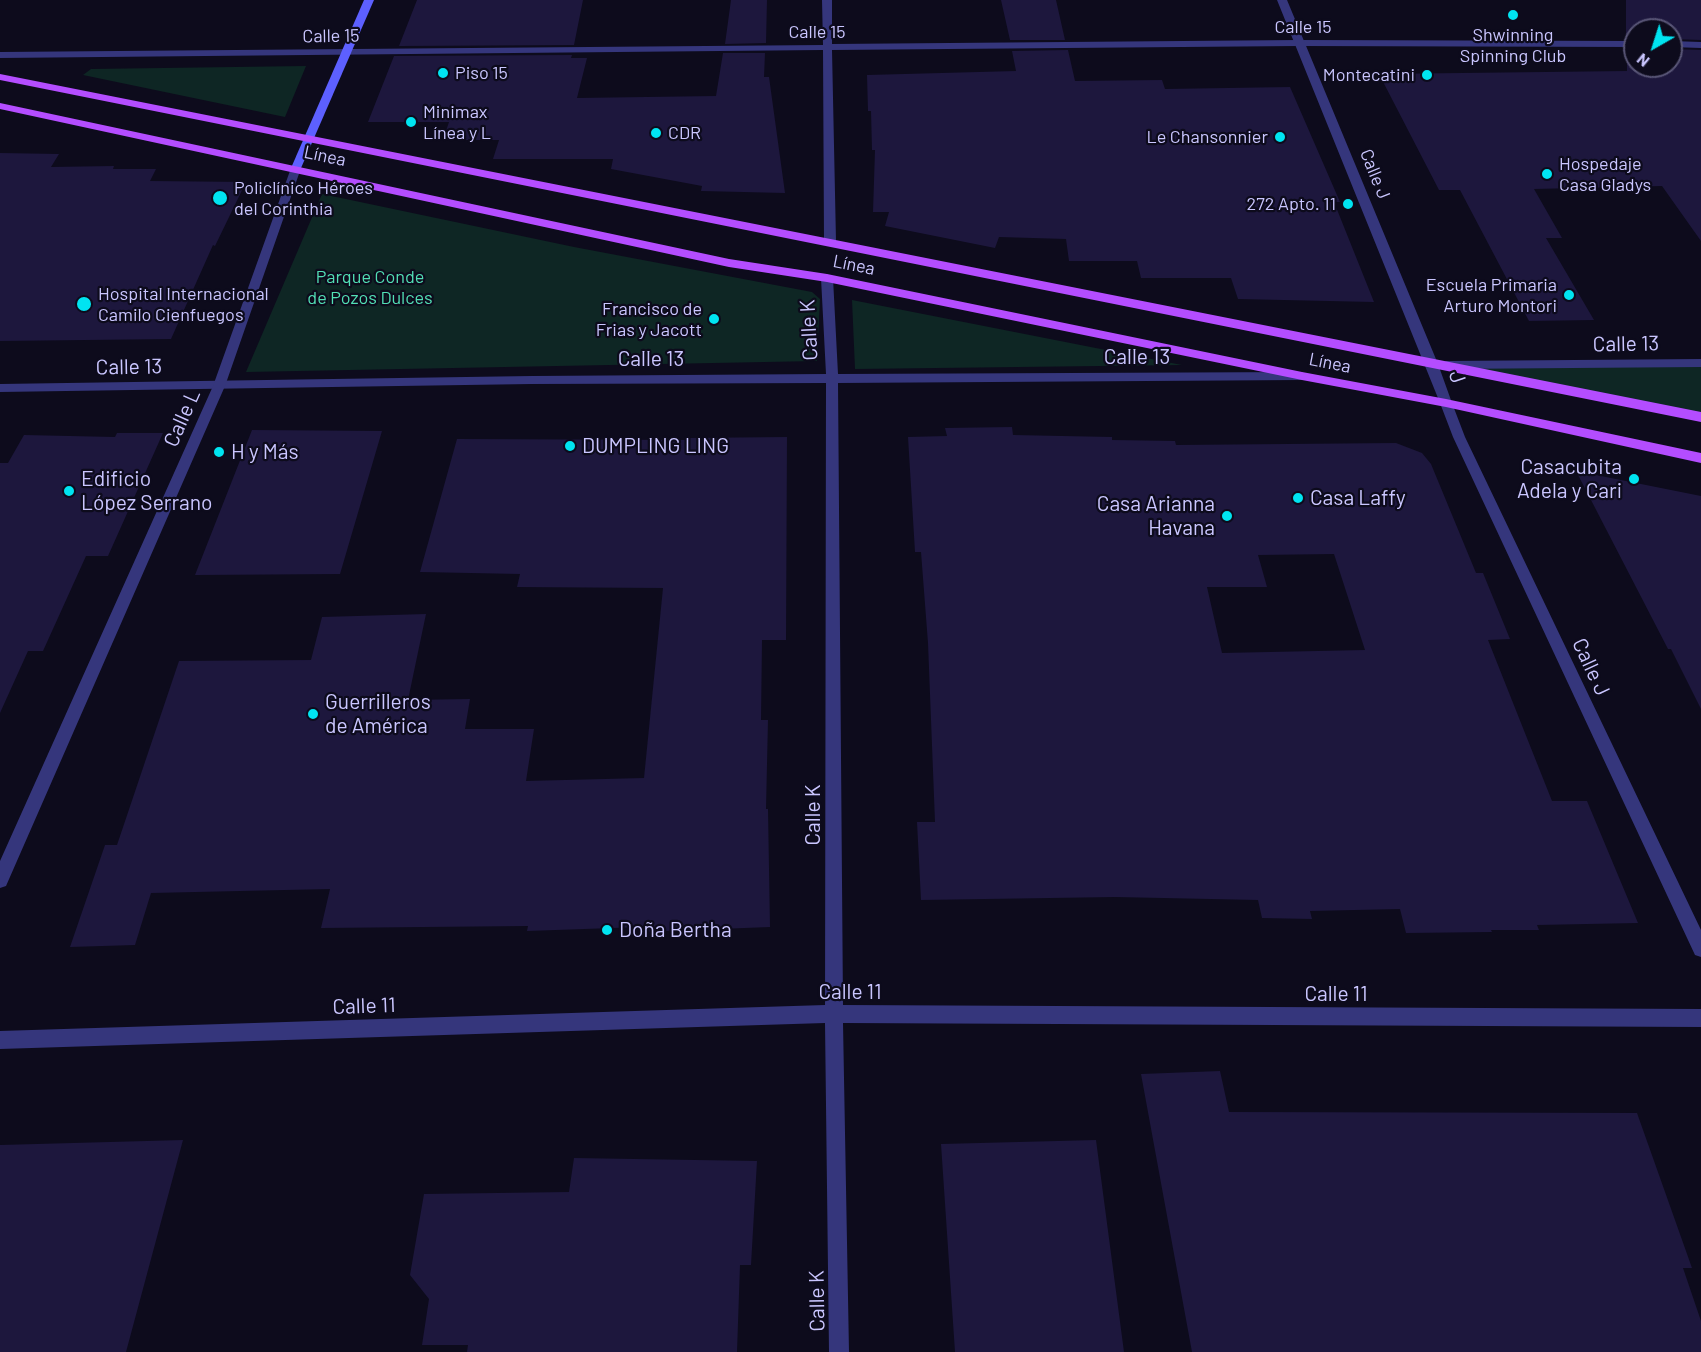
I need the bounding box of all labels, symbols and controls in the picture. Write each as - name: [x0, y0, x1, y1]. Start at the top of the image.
- marker: Shwinning Spinning Club: [1506, 8, 1520, 22]
- street label: Calle 15: [1274, 16, 1332, 38]
- north arrow: [1623, 18, 1683, 78]
- street label: Calle 15: [788, 21, 846, 43]
- place label: Shwinning Spinning Club: [1460, 24, 1566, 66]
- street label: Calle 15: [302, 25, 360, 47]
- text: N: [1633, 50, 1653, 72]
- place label: Piso 15: [455, 62, 508, 84]
- place label: Montecatini: [1323, 64, 1415, 86]
- marker: Piso 15: [436, 66, 450, 80]
- marker: Montecatini: [1420, 68, 1434, 82]
- place label: Minimax Línea y L: [423, 101, 491, 144]
- marker: Minimax Línea y L: [404, 115, 418, 129]
- place label: CDR: [668, 122, 701, 144]
- marker: CDR: [649, 126, 663, 140]
- place label: Le Chansonnier: [1146, 126, 1268, 148]
- marker: Le Chansonnier: [1273, 130, 1287, 144]
- street label: Línea: [302, 141, 348, 171]
- street label: Calle J: [1355, 146, 1395, 202]
- place label: Hospedaje Casa Gladys: [1559, 153, 1651, 195]
- marker: Hospedaje Casa Gladys: [1540, 167, 1554, 181]
- place label: Policlínico Héroes del Corinthia: [234, 177, 373, 219]
- marker: Policlínico Héroes del Corinthia: [211, 189, 229, 207]
- place label: 272 Apto. 11: [1247, 193, 1336, 215]
- marker: 272 Apto. 11: [1341, 197, 1355, 211]
- street label: Línea: [831, 250, 877, 280]
- park label: Parque Conde de Pozos Dulces: [307, 266, 433, 308]
- place label: Escuela Primaria Arturo Montori: [1426, 274, 1557, 316]
- place label: Hospital Internacional Camilo Cienfuegos: [98, 283, 269, 326]
- marker: Escuela Primaria Arturo Montori: [1562, 288, 1576, 302]
- marker: Hospital Internacional Camilo Cienfuegos: [75, 295, 93, 313]
- place label: Francisco de Frias y Jacott: [596, 298, 702, 340]
- street label: Calle K: [795, 299, 823, 361]
- marker: Francisco de Frias y Jacott: [707, 312, 721, 326]
- street label: Calle 13: [1593, 331, 1659, 357]
- street label: Calle 13: [1104, 344, 1170, 370]
- street label: Calle 13: [618, 346, 684, 372]
- street label: Línea: [1307, 348, 1353, 378]
- street label: Calle 13: [96, 354, 162, 380]
- street label: J: [1443, 367, 1471, 387]
- street label: Calle L: [158, 385, 206, 451]
- place label: DUMPLING LING: [582, 433, 729, 459]
- place label: H y Más: [231, 439, 299, 465]
- marker: DUMPLING LING: [563, 439, 577, 453]
- marker: H y Más: [212, 445, 226, 459]
- place label: Casacubita Adela y Cari: [1517, 454, 1622, 504]
- place label: Edificio López Serrano: [81, 466, 212, 516]
- marker: Casacubita Adela y Cari: [1627, 472, 1641, 486]
- marker: Edificio López Serrano: [62, 484, 76, 498]
- place label: Casa Laffy: [1310, 485, 1406, 511]
- place label: Casa Arianna Havana: [1097, 491, 1215, 541]
- marker: Casa Laffy: [1291, 491, 1305, 505]
- marker: Casa Arianna Havana: [1220, 509, 1234, 523]
- street label: Calle J: [1567, 634, 1615, 700]
- place label: Guerrilleros de América: [325, 689, 431, 739]
- marker: Guerrilleros de América: [306, 707, 320, 721]
- street label: Calle K: [800, 784, 826, 846]
- place label: Doña Bertha: [619, 917, 732, 943]
- marker: Doña Bertha: [600, 923, 614, 937]
- street label: Calle 11: [818, 979, 882, 1005]
- street label: Calle 11: [1304, 981, 1368, 1007]
- street label: Calle 11: [332, 992, 396, 1020]
- street label: Calle K: [804, 1270, 830, 1332]

